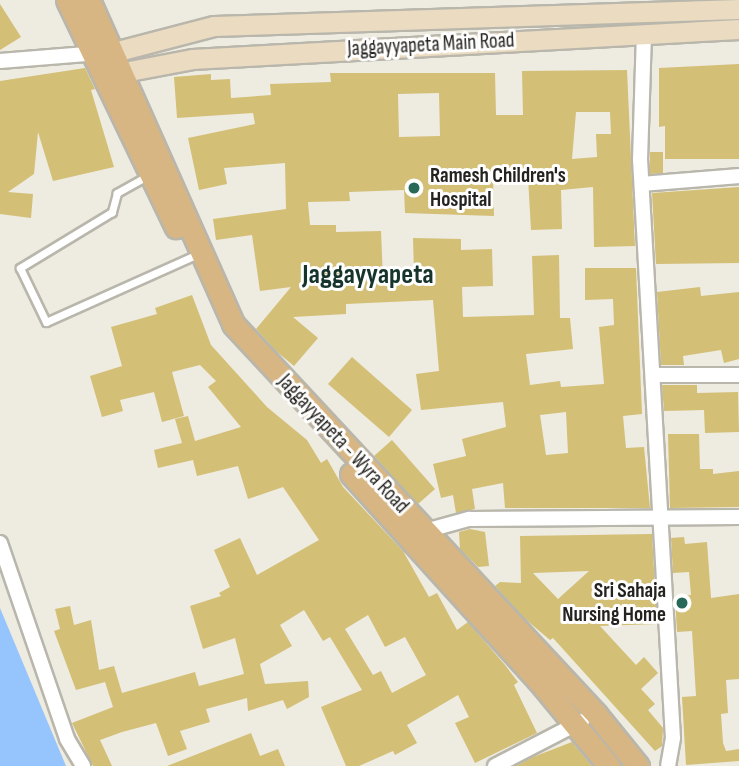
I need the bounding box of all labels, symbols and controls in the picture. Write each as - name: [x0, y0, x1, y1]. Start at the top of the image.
- street label: Jaggayyapeta Main Road: [347, 28, 515, 62]
- place label: Ramesh Children's Hospital: [430, 163, 566, 213]
- marker: Ramesh Children's Hospital: [404, 178, 424, 198]
- district label: Jaggayyapeta: [302, 258, 434, 292]
- street label: Jaggayyapeta - Wyra Road: [272, 369, 414, 519]
- place label: Sri Sahaja Nursing Home: [562, 578, 666, 628]
- marker: Sri Sahaja Nursing Home: [672, 593, 692, 613]

